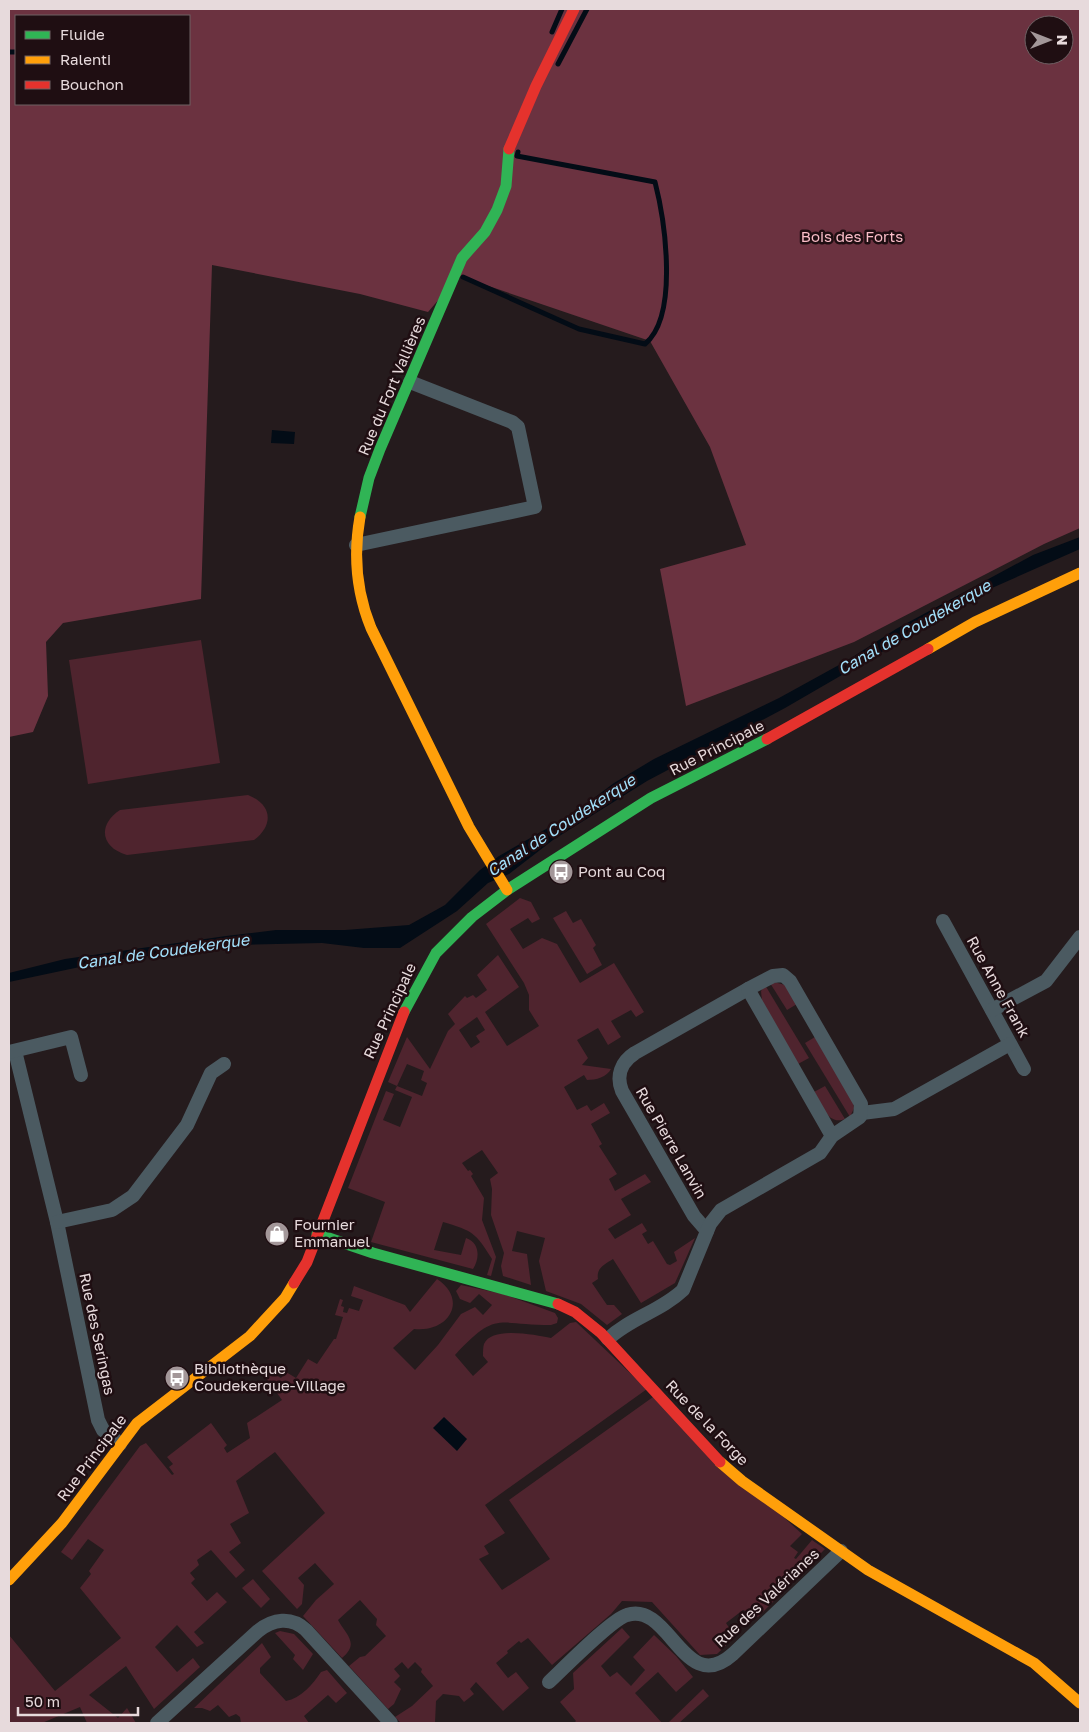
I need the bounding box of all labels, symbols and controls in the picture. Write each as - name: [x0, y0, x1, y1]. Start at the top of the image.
- legend: [15, 15, 190, 105]
- north arrow: [1024, 15, 1074, 65]
- text: Fluide: [60, 25, 105, 43]
- text: N: [1054, 35, 1071, 45]
- text: Ralenti: [60, 50, 111, 68]
- text: Bouchon: [60, 75, 124, 93]
- park label: Bois des Forts: [801, 227, 903, 245]
- street label: Rue du Fort Vallières: [354, 313, 429, 458]
- water label: Canal de Coudekerque: [834, 574, 995, 679]
- street label: Rue Principale: [666, 715, 767, 779]
- water label: Canal de Coudekerque: [483, 769, 641, 881]
- bus stop icon: Pont au Coq: [548, 859, 574, 885]
- place label: Pont au Coq: [578, 862, 665, 880]
- water label: Canal de Coudekerque: [76, 929, 252, 973]
- street label: Rue Anne Frank: [964, 933, 1034, 1041]
- street label: Rue Principale: [359, 960, 419, 1061]
- street label: Rue Pierre Lanvin: [633, 1084, 711, 1201]
- place label: Fournier Emmanuel: [294, 1215, 370, 1250]
- shop icon: Fournier Emmanuel: [264, 1221, 290, 1247]
- street label: Rue des Seringas: [76, 1271, 120, 1396]
- place label: Bibliothèque Coudekerque-Village: [194, 1359, 346, 1394]
- bus stop icon: Bibliothèque Coudekerque-Village: [164, 1365, 190, 1391]
- street label: Rue de la Forge: [663, 1376, 753, 1469]
- street label: Rue Principale: [53, 1410, 130, 1504]
- street label: Rue des Valérianes: [710, 1544, 822, 1650]
- scale bar: [18, 1684, 138, 1716]
- text: 50 m: [25, 1692, 60, 1710]

